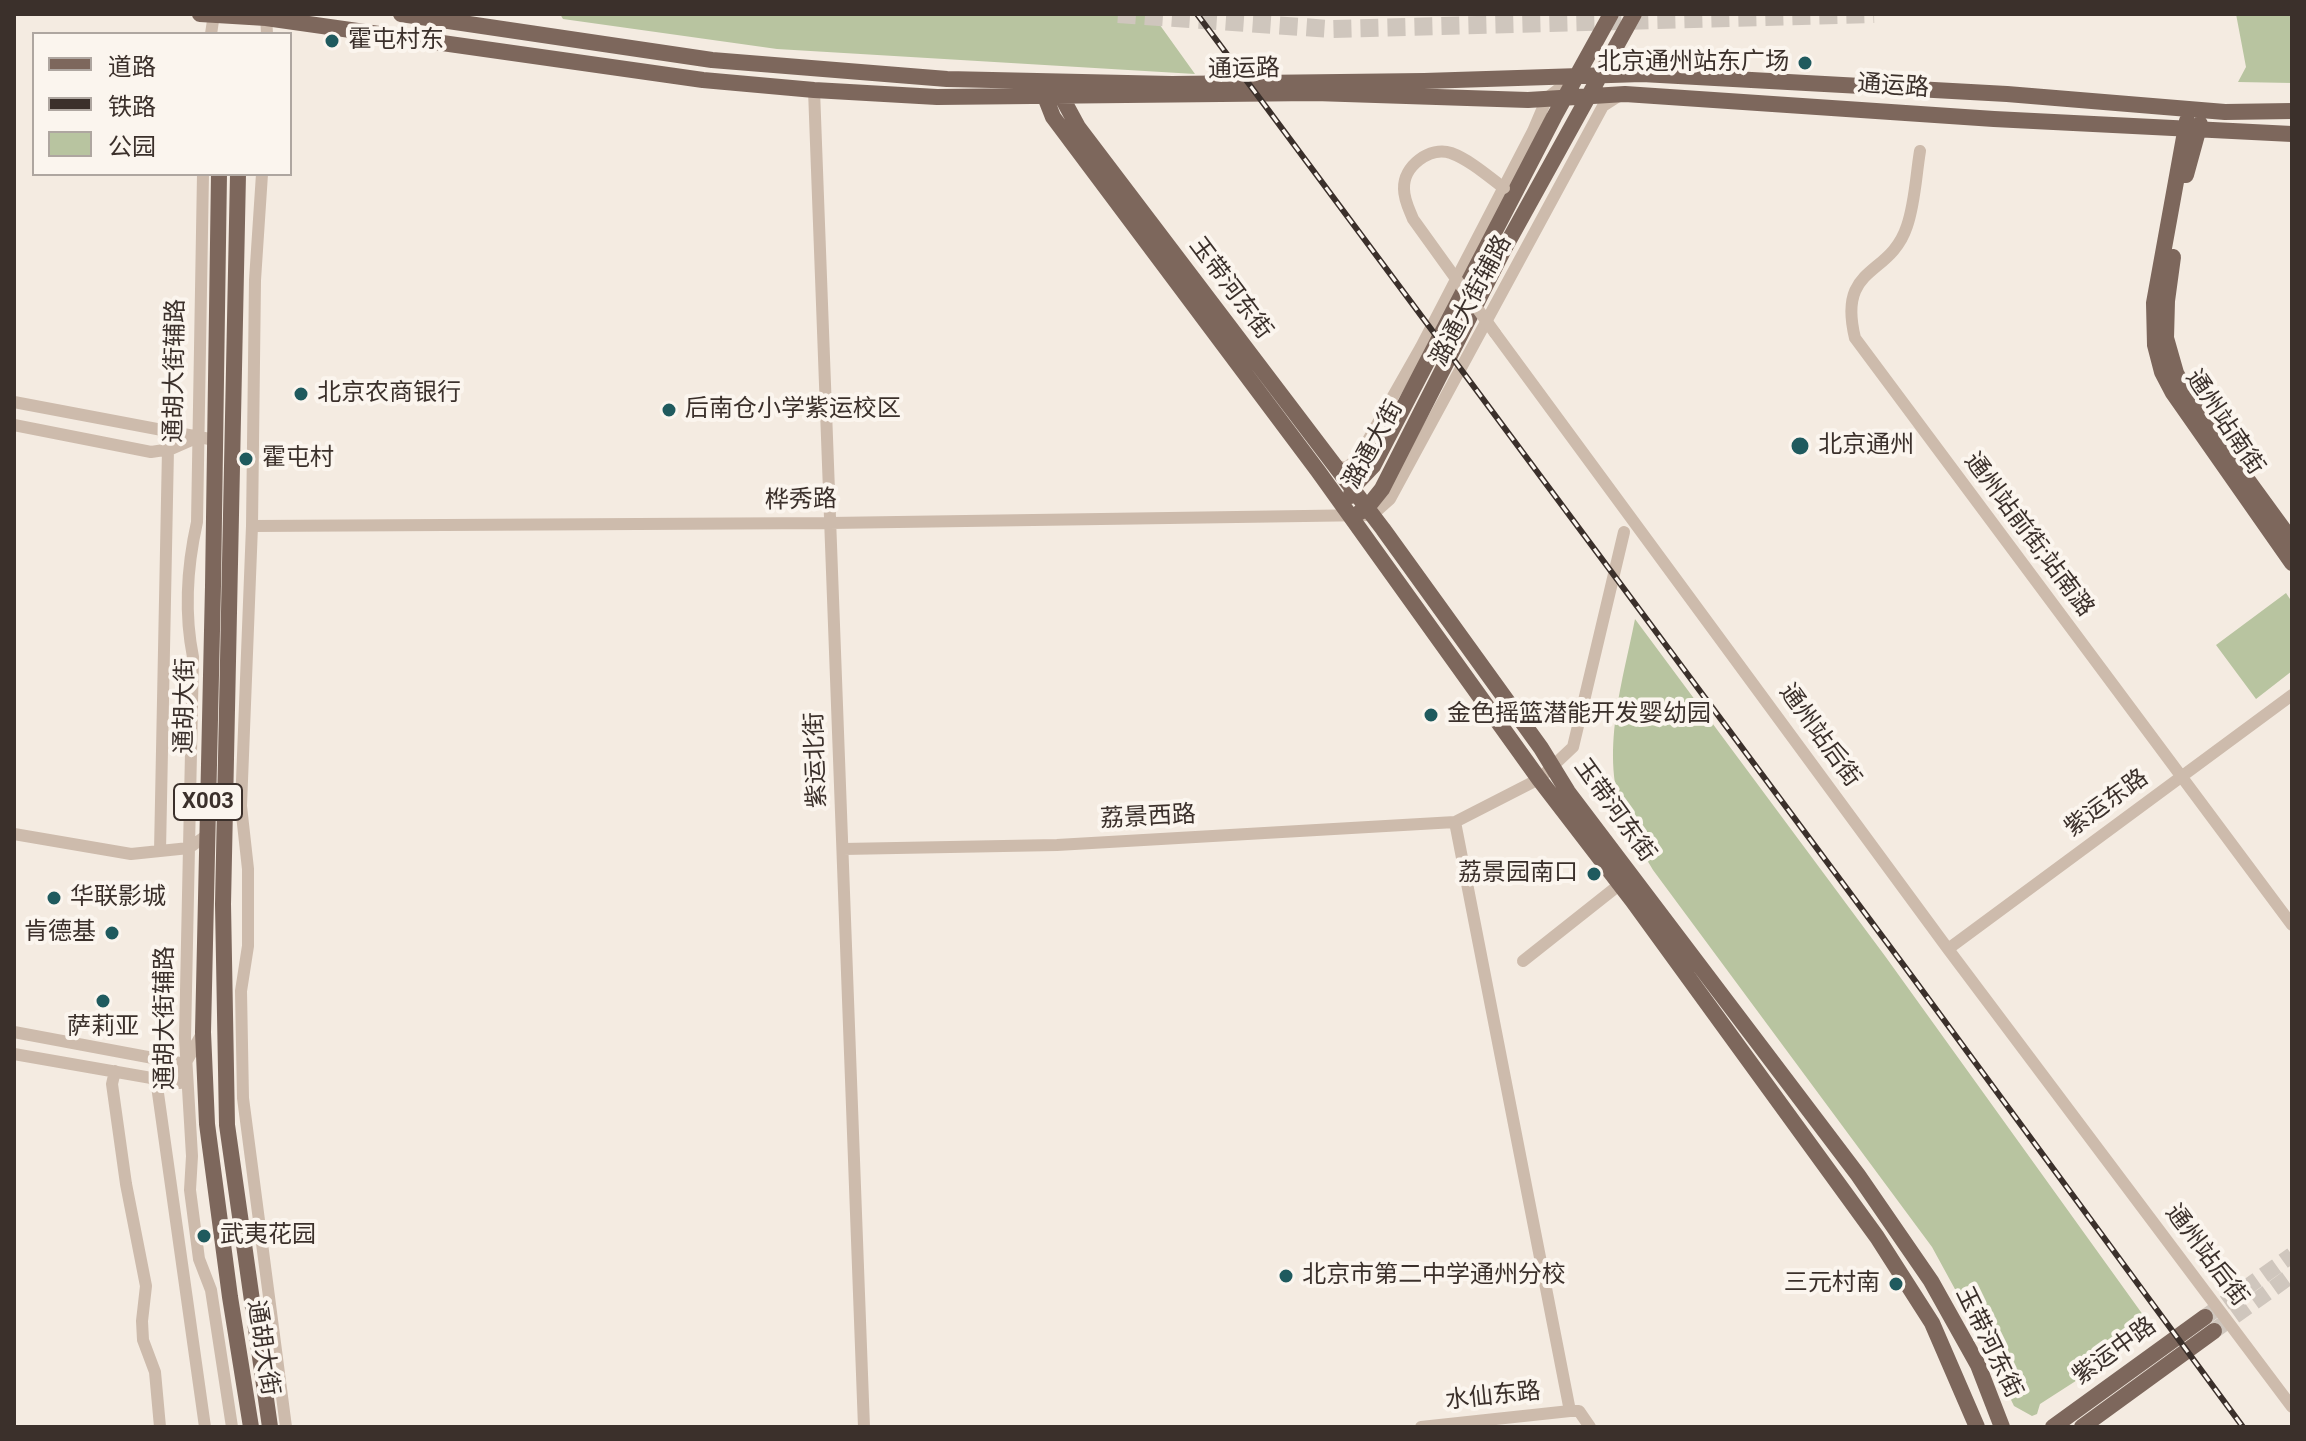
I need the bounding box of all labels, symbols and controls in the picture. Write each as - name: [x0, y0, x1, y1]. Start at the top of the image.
- place label: 霍屯村东: [348, 27, 444, 55]
- legend: [32, 32, 292, 176]
- marker: 霍屯村东: [323, 32, 341, 50]
- place label: 北京通州站东广场: [1597, 49, 1789, 77]
- text: 道路: [108, 53, 156, 81]
- marker: 北京通州站东广场: [1796, 54, 1814, 72]
- street label: 通运路: [1208, 55, 1280, 85]
- street label: 通运路: [1856, 70, 1930, 104]
- text: 铁路: [108, 93, 156, 121]
- text: 公园: [108, 133, 156, 161]
- street label: 潞通大街辅路: [1425, 231, 1519, 371]
- street label: 玉带河东街: [1182, 232, 1278, 346]
- street label: 通胡大街辅路: [160, 299, 192, 443]
- street label: 通州站南街: [2179, 365, 2269, 481]
- place label: 北京农商银行: [317, 380, 461, 408]
- marker: 北京农商银行: [292, 385, 310, 403]
- place label: 后南仓小学紫运校区: [685, 396, 901, 424]
- street label: 潞通大街: [1338, 396, 1410, 494]
- marker: 后南仓小学紫运校区: [660, 401, 678, 419]
- place label: 北京通州: [1818, 432, 1914, 460]
- marker: 北京通州: [1789, 435, 1811, 457]
- place label: 霍屯村: [262, 445, 334, 473]
- street label: 通州站前街;站南潞: [1957, 448, 2099, 622]
- marker: 霍屯村: [237, 450, 255, 468]
- street label: 桦秀路: [765, 486, 837, 516]
- street label: 通胡大街: [171, 658, 201, 754]
- street label: 通州站后街: [1772, 679, 1866, 793]
- place label: 金色摇篮潜能开发婴幼园: [1447, 701, 1711, 729]
- marker: 金色摇篮潜能开发婴幼园: [1422, 706, 1440, 724]
- street label: 紫运北街: [801, 712, 833, 808]
- street label: 玉带河东街: [1567, 754, 1661, 868]
- street label: 紫运东路: [2060, 764, 2154, 844]
- road number: X003: [174, 784, 242, 820]
- street label: 荔景西路: [1099, 801, 1197, 835]
- place label: 荔景园南口: [1458, 860, 1578, 888]
- marker: 荔景园南口: [1585, 865, 1603, 883]
- place label: 华联影城: [70, 884, 166, 912]
- marker: 华联影城: [45, 889, 63, 907]
- place label: 肯德基: [24, 919, 96, 947]
- marker: 肯德基: [103, 924, 121, 942]
- street label: 通胡大街辅路: [152, 946, 180, 1090]
- marker: 萨莉亚: [94, 992, 112, 1010]
- place label: 萨莉亚: [67, 1014, 139, 1042]
- street label: 通州站后街: [2158, 1199, 2254, 1313]
- place label: 武夷花园: [220, 1222, 316, 1250]
- marker: 武夷花园: [195, 1227, 213, 1245]
- place label: 北京市第二中学通州分校: [1302, 1262, 1566, 1290]
- marker: 北京市第二中学通州分校: [1277, 1267, 1295, 1285]
- place label: 三元村南: [1784, 1270, 1880, 1298]
- marker: 三元村南: [1887, 1275, 1905, 1293]
- street label: 玉带河东街: [1949, 1283, 2027, 1403]
- street label: 通胡大街: [240, 1298, 284, 1398]
- street label: 紫运中路: [2068, 1312, 2162, 1392]
- street label: 水仙东路: [1444, 1378, 1542, 1416]

